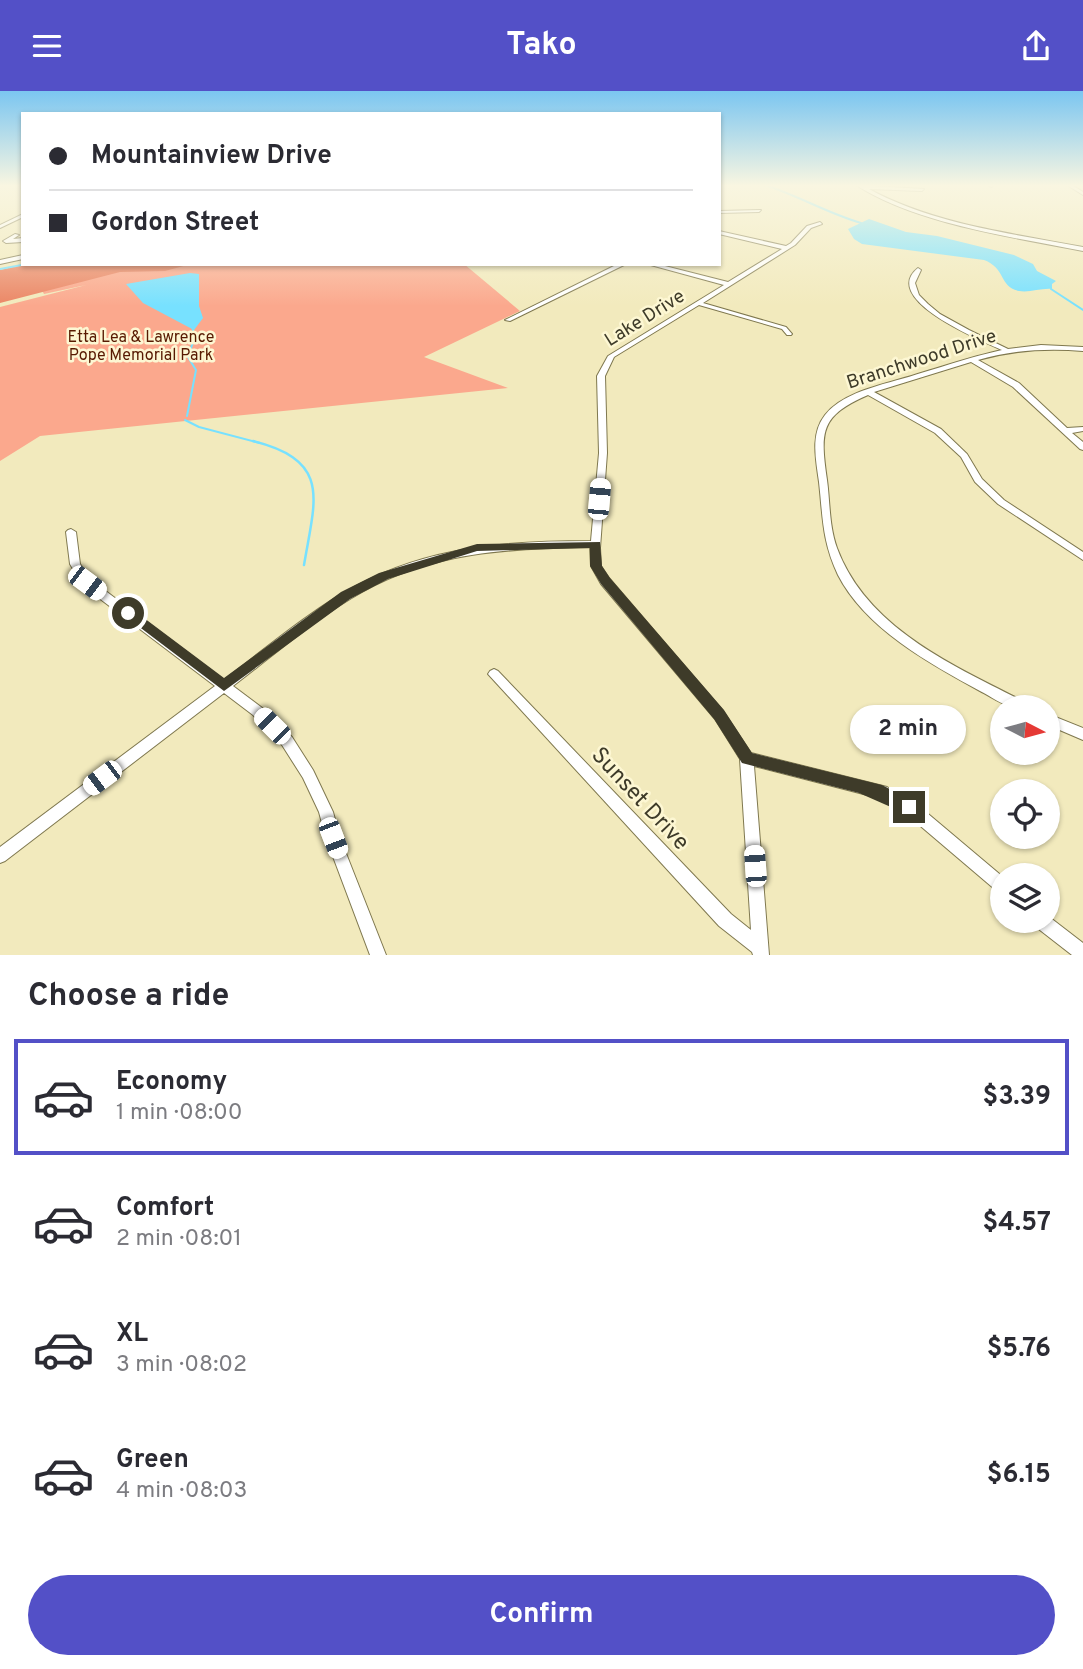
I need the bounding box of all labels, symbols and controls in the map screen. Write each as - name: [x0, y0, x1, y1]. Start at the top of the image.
- text: Tako: [506, 26, 577, 66]
- icon: menu: [28, 27, 66, 65]
- icon: share: [1017, 27, 1055, 65]
- text: Mountainview Drive: [91, 140, 332, 173]
- text: Gordon Street: [91, 207, 259, 240]
- street label: Lake Drive: [601, 285, 690, 353]
- street label: Branchwood Drive: [844, 324, 1000, 395]
- park label: Etta Lea & Lawrence Pope Memorial Park: [68, 328, 214, 366]
- car: [587, 477, 612, 521]
- car: [64, 562, 111, 604]
- route start: [112, 597, 144, 629]
- north arrow: [990, 695, 1060, 765]
- map controls: [990, 695, 1060, 933]
- car: [250, 704, 295, 748]
- callout: 2 min: [851, 705, 967, 755]
- text: 2 min: [878, 715, 938, 744]
- street label: Sunset Drive: [584, 742, 694, 858]
- car: [79, 757, 126, 799]
- button: locate: [990, 779, 1060, 849]
- route end: [893, 791, 925, 823]
- car: [316, 815, 351, 861]
- car: [744, 844, 767, 888]
- button: layers: [990, 863, 1060, 933]
- text: Choose a ride: [28, 977, 229, 1017]
- icon: car: [32, 1066, 95, 1129]
- text: Economy: [116, 1066, 227, 1099]
- text: $3.39: [982, 1081, 1051, 1114]
- text: 1 min · 08:00: [116, 1099, 242, 1128]
- icon: car: [32, 1192, 95, 1255]
- text: Comfort: [116, 1192, 214, 1225]
- text: $4.57: [982, 1207, 1051, 1240]
- text: 2 min · 08:01: [116, 1225, 242, 1254]
- icon: car: [32, 1318, 95, 1381]
- text: XL: [116, 1318, 148, 1351]
- text: $5.76: [987, 1333, 1051, 1366]
- text: 3 min · 08:02: [116, 1351, 247, 1380]
- icon: car: [32, 1444, 95, 1507]
- text: Green: [116, 1444, 189, 1477]
- text: $6.15: [987, 1459, 1051, 1492]
- text: 4 min · 08:03: [116, 1477, 247, 1506]
- button: Confirm: [28, 1575, 1055, 1655]

